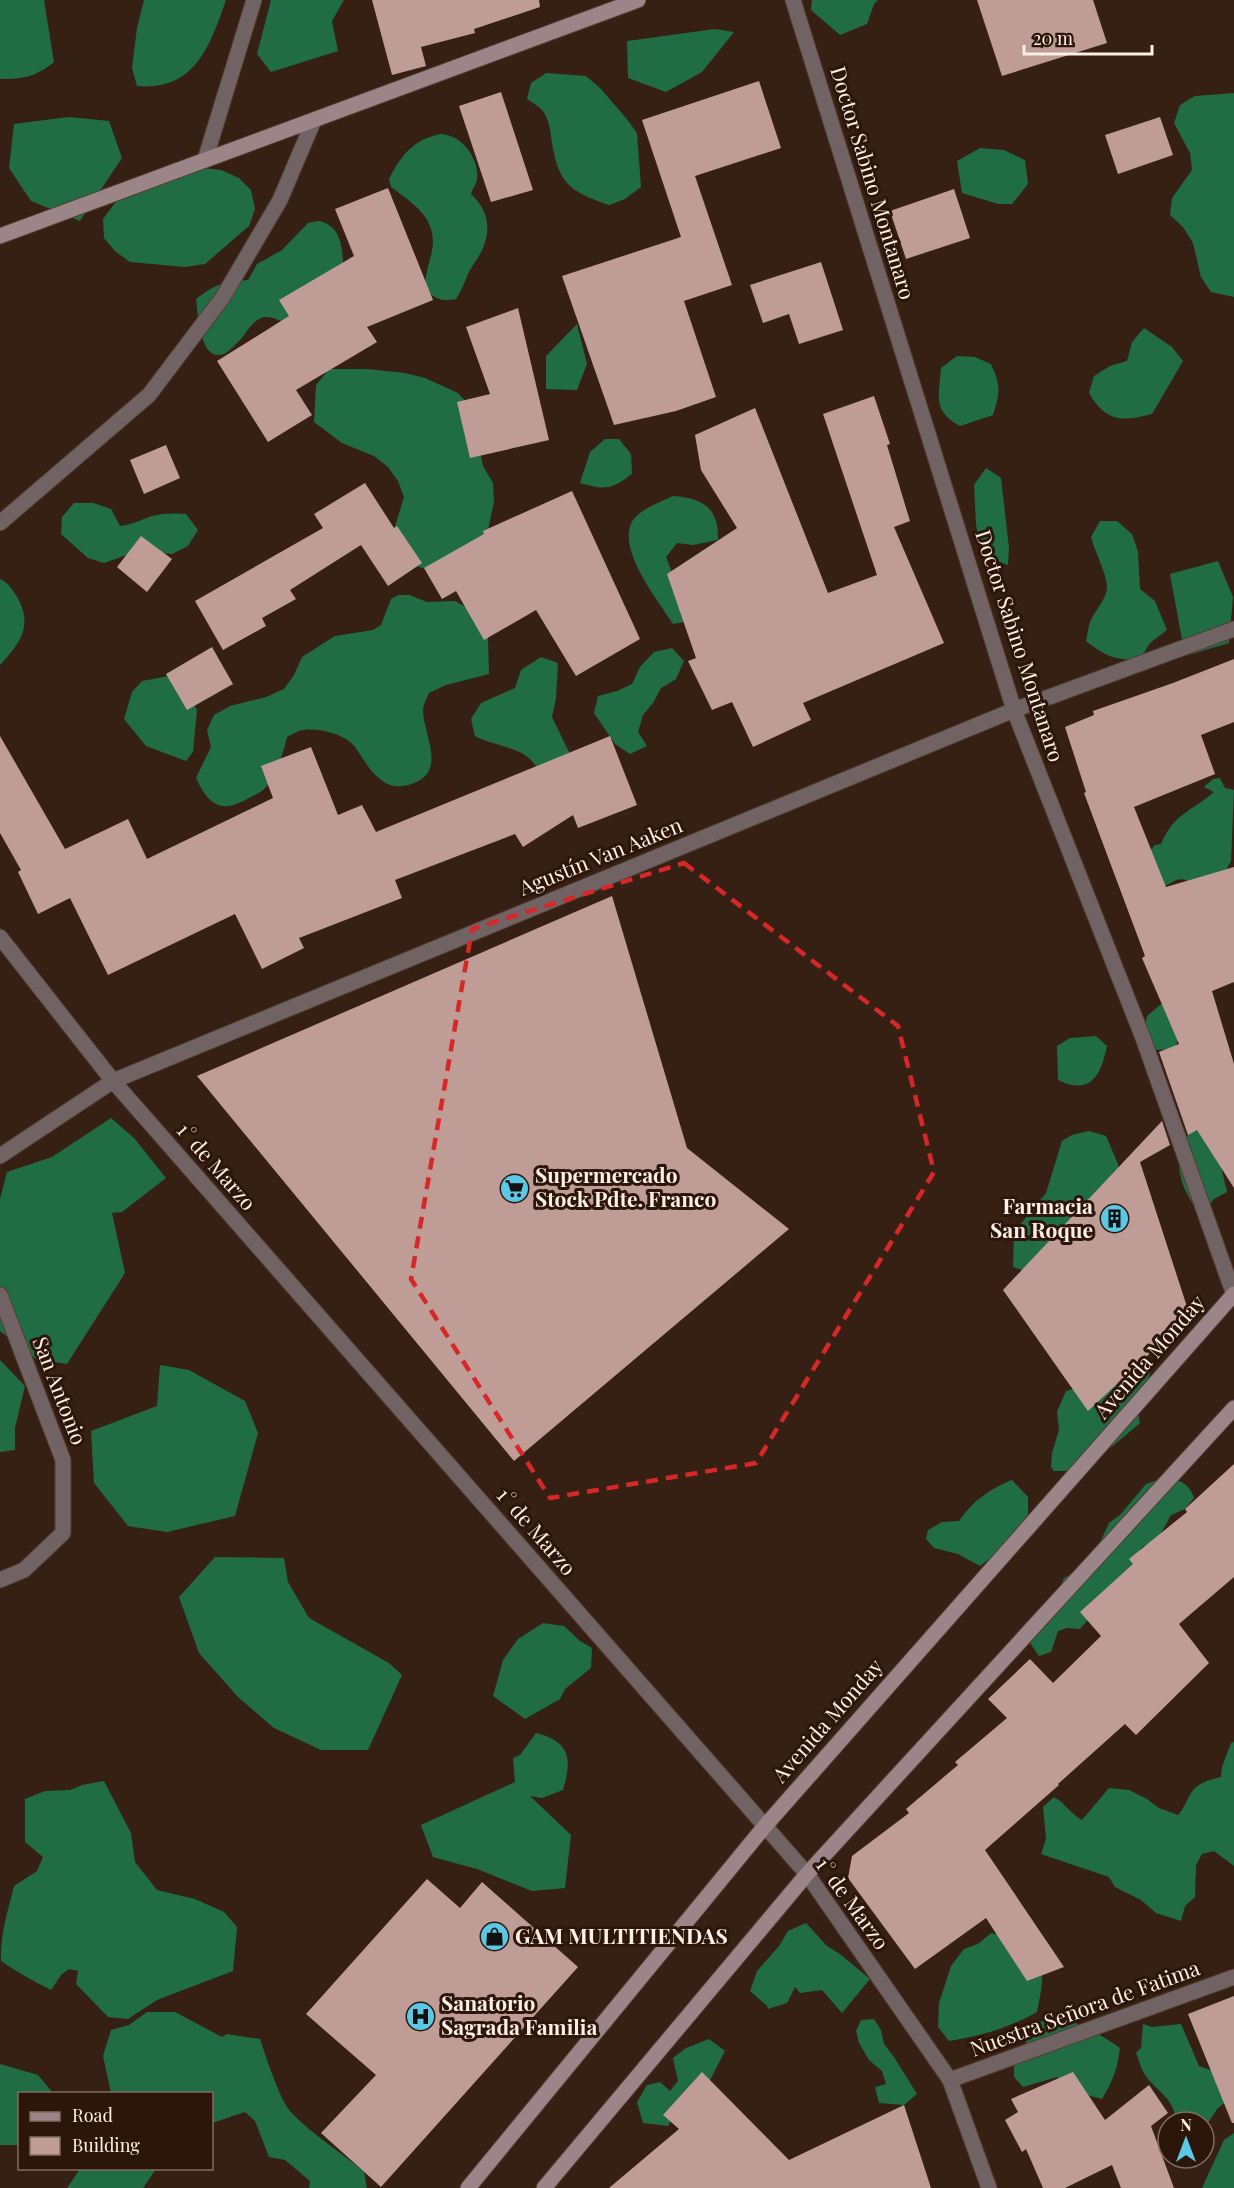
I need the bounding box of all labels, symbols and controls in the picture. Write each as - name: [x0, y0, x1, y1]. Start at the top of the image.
- scale bar: [1024, 18, 1152, 56]
- text: 20 m: [1033, 26, 1073, 50]
- street label: Doctor Sabino Montanaro: [825, 62, 923, 302]
- street label: Doctor Sabino Montanaro: [970, 526, 1072, 765]
- street label: Agustín Van Aaken: [513, 809, 686, 901]
- street label: 1° de Marzo: [172, 1116, 263, 1215]
- place label: Supermercado Stock Pdte. Franco: [535, 1160, 717, 1212]
- supermarket icon: Supermercado Stock Pdte. Franco: [498, 1172, 530, 1204]
- place label: Farmacia San Roque: [990, 1191, 1093, 1243]
- building icon: Farmacia San Roque: [1098, 1203, 1130, 1235]
- street label: Avenida Monday: [1086, 1288, 1210, 1424]
- street label: San Antonio: [27, 1332, 94, 1448]
- street label: 1° de Marzo: [492, 1481, 583, 1580]
- street label: Avenida Monday: [764, 1652, 888, 1788]
- street label: 1° de Marzo: [811, 1851, 896, 1954]
- shop icon: GAM MULTITIENDAS: [478, 1921, 510, 1953]
- place label: GAM MULTITIENDAS: [515, 1921, 728, 1949]
- street label: Nuestra Señora de Fatima: [966, 1952, 1204, 2062]
- place label: Sanatorio Sagrada Familia: [441, 1988, 597, 2040]
- hospital icon: Sanatorio Sagrada Familia: [404, 2000, 436, 2032]
- legend: [18, 2092, 213, 2170]
- text: Road: [72, 2103, 113, 2127]
- north arrow: [1156, 2110, 1216, 2170]
- text: N: [1180, 2114, 1192, 2135]
- text: Building: [72, 2133, 140, 2157]

